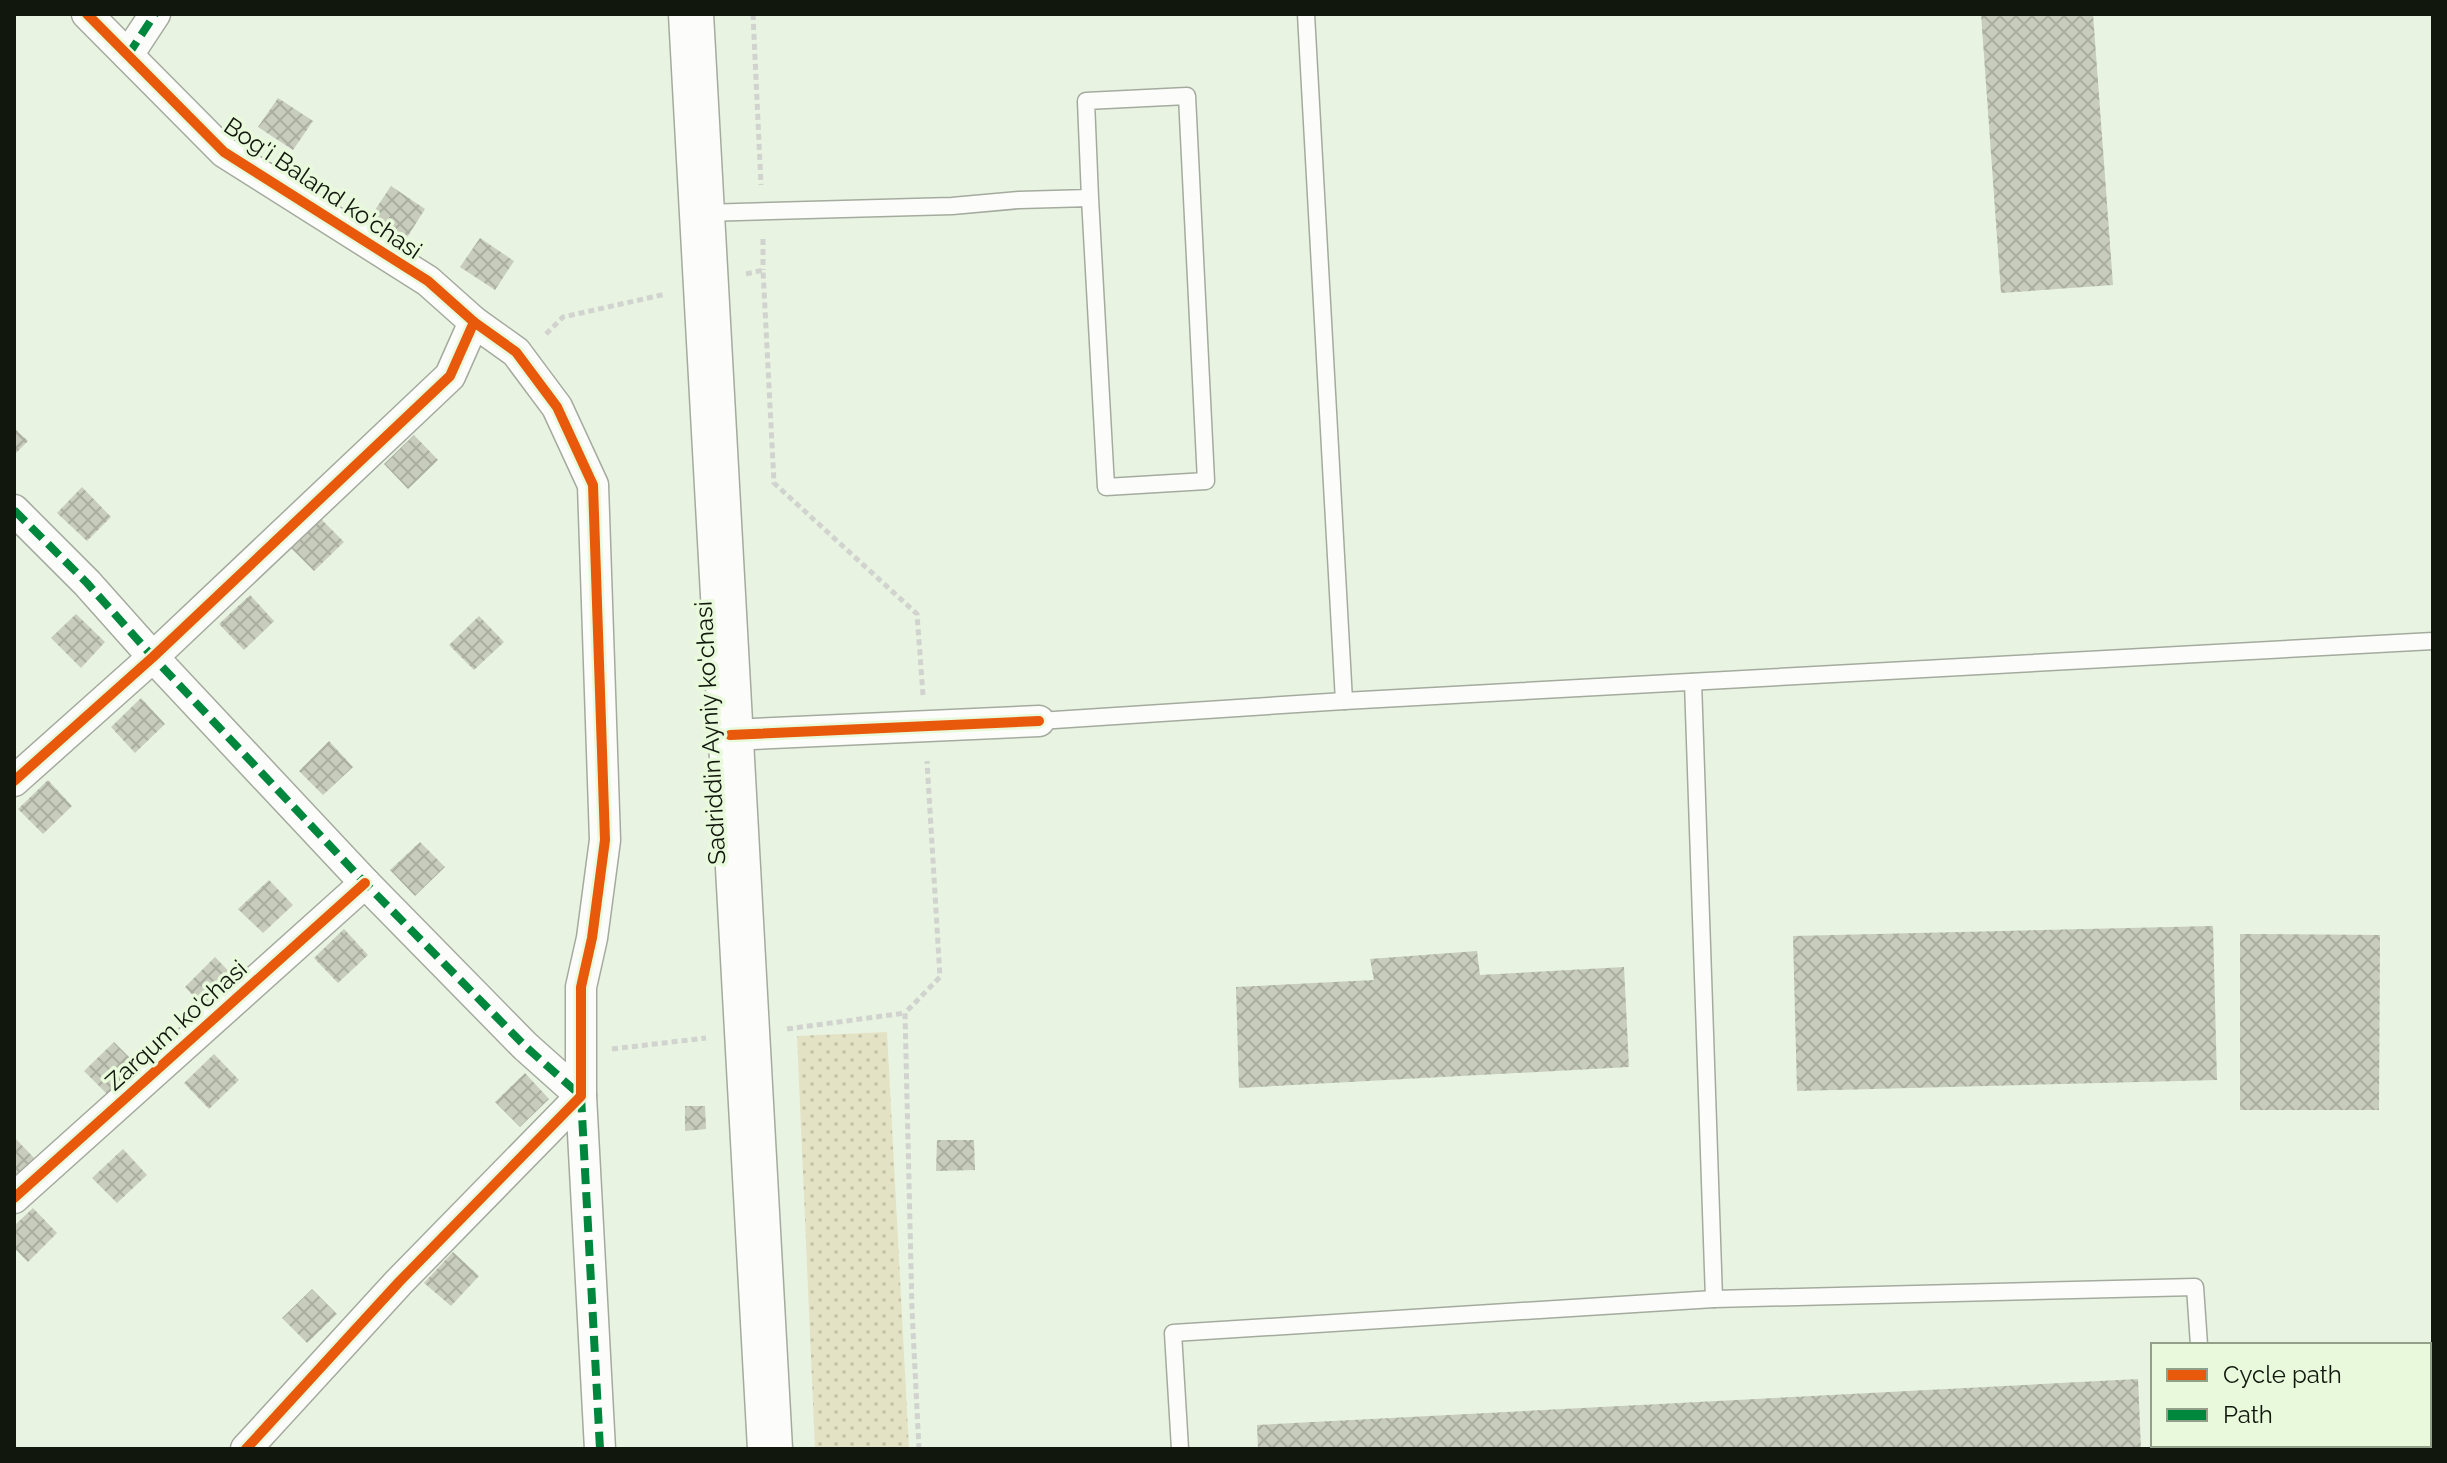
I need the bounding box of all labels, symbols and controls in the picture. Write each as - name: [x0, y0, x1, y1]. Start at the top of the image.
- street label: Bog'i Baland ko'chasi: [219, 111, 427, 265]
- street label: Sadriddin Ayniy ko'chasi: [689, 601, 731, 865]
- street label: Zarqum ko'chasi: [99, 954, 253, 1096]
- legend: [2151, 1343, 2431, 1447]
- text: Cycle path: [2223, 1360, 2342, 1389]
- text: Path: [2223, 1400, 2273, 1429]

